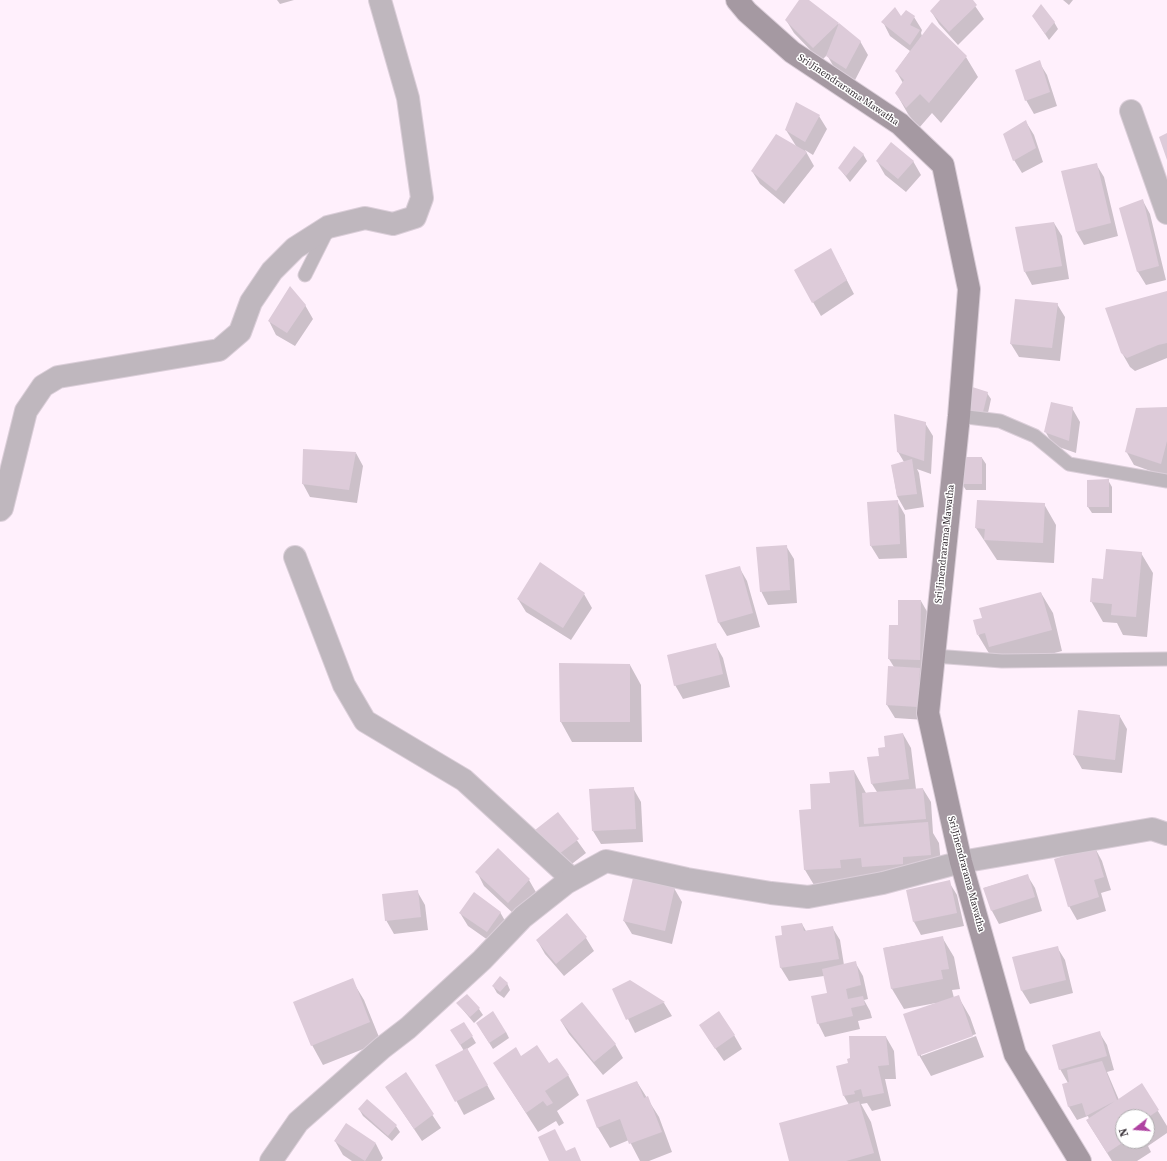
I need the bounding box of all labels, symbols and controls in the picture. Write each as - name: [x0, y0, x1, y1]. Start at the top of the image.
- street label: Sri Jinendrarama Mawatha: [795, 52, 901, 128]
- street label: Sri Jinendrarama Mawatha: [933, 484, 957, 604]
- street label: Sri Jinendrarama Mawatha: [945, 815, 987, 933]
- north arrow: [1115, 1109, 1155, 1149]
- text: N: [1116, 1126, 1132, 1138]

